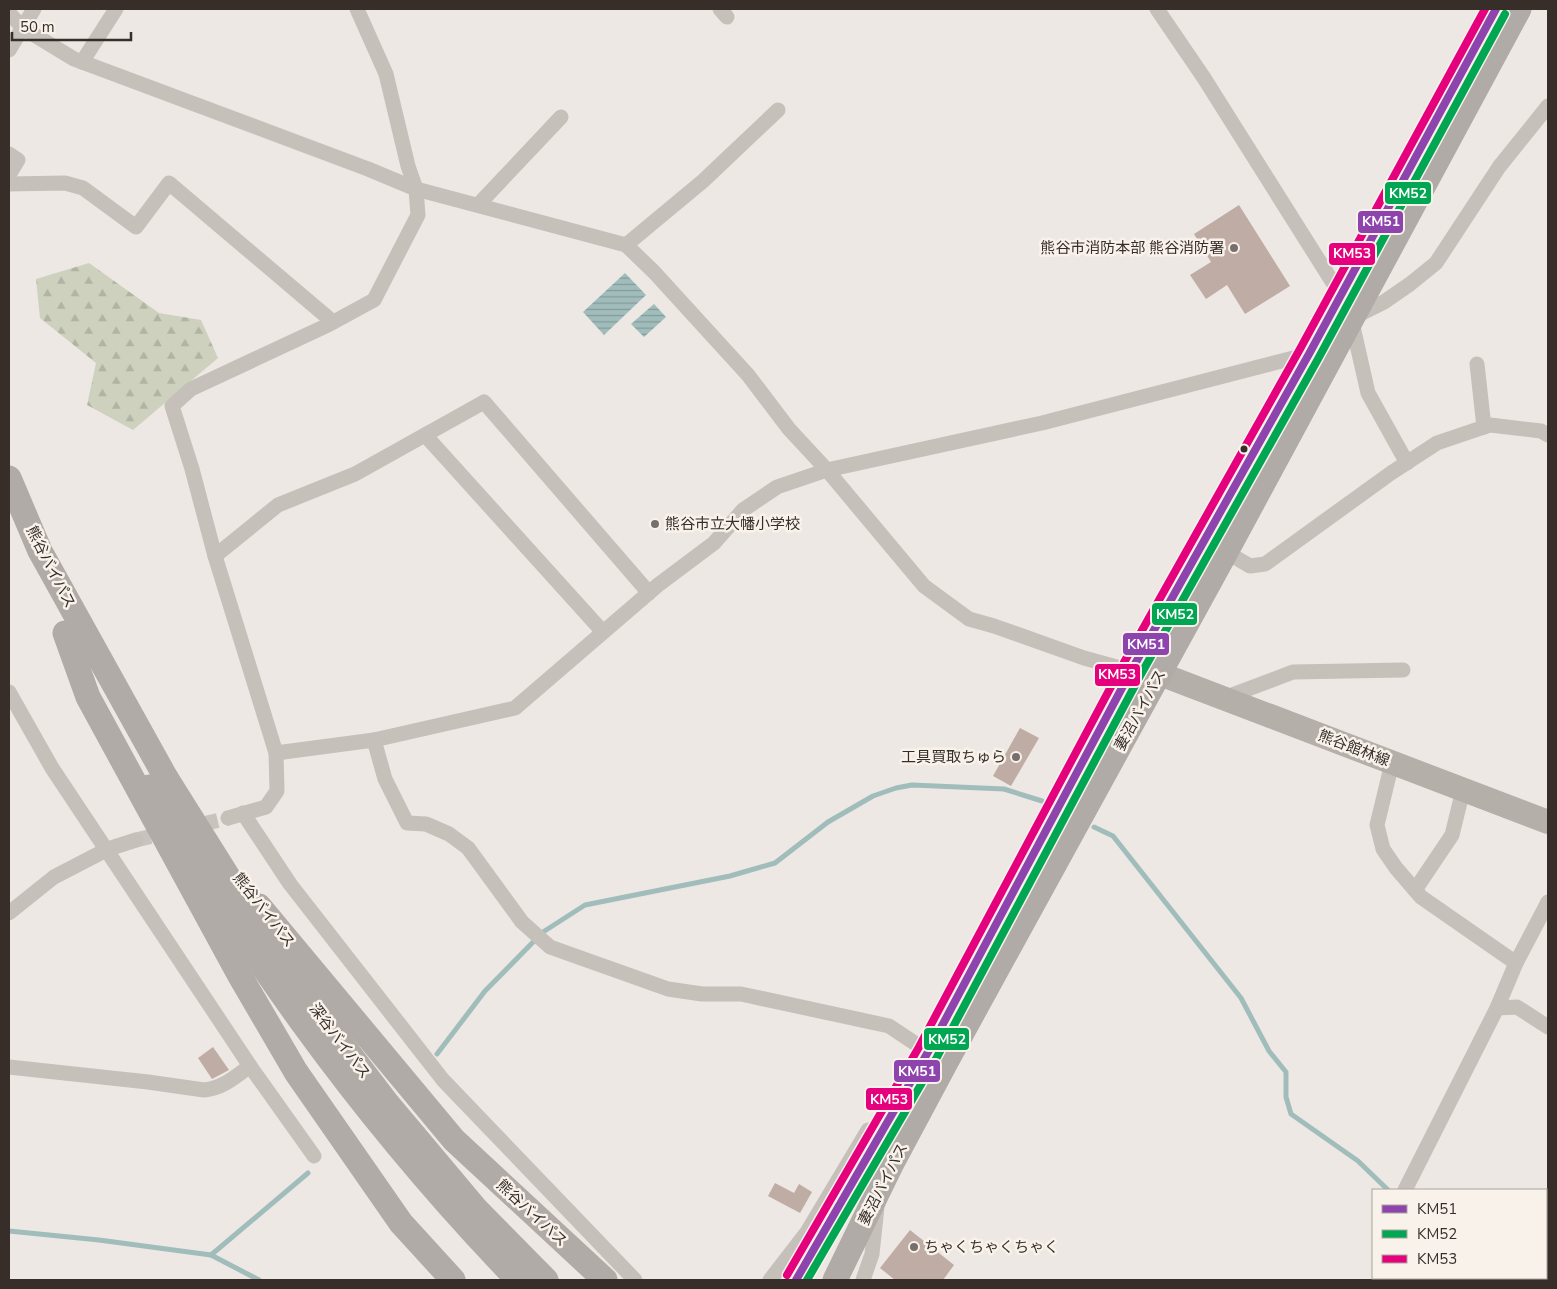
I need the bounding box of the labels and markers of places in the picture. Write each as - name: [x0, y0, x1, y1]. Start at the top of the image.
- place label: 熊谷市消防本部 熊谷消防署: [1040, 238, 1224, 258]
- marker: 熊谷市消防本部 熊谷消防署: [1228, 242, 1240, 254]
- unlabelled marker: [1239, 444, 1249, 454]
- place label: 熊谷市立大幡小学校: [665, 514, 800, 534]
- marker: 熊谷市立大幡小学校: [649, 518, 661, 530]
- place label: 工具買取ちゅら: [901, 747, 1006, 767]
- marker: 工具買取ちゅら: [1010, 751, 1022, 763]
- place label: ちゃくちゃくちゃく: [924, 1237, 1059, 1257]
- marker: ちゃくちゃくちゃく: [908, 1241, 920, 1253]

